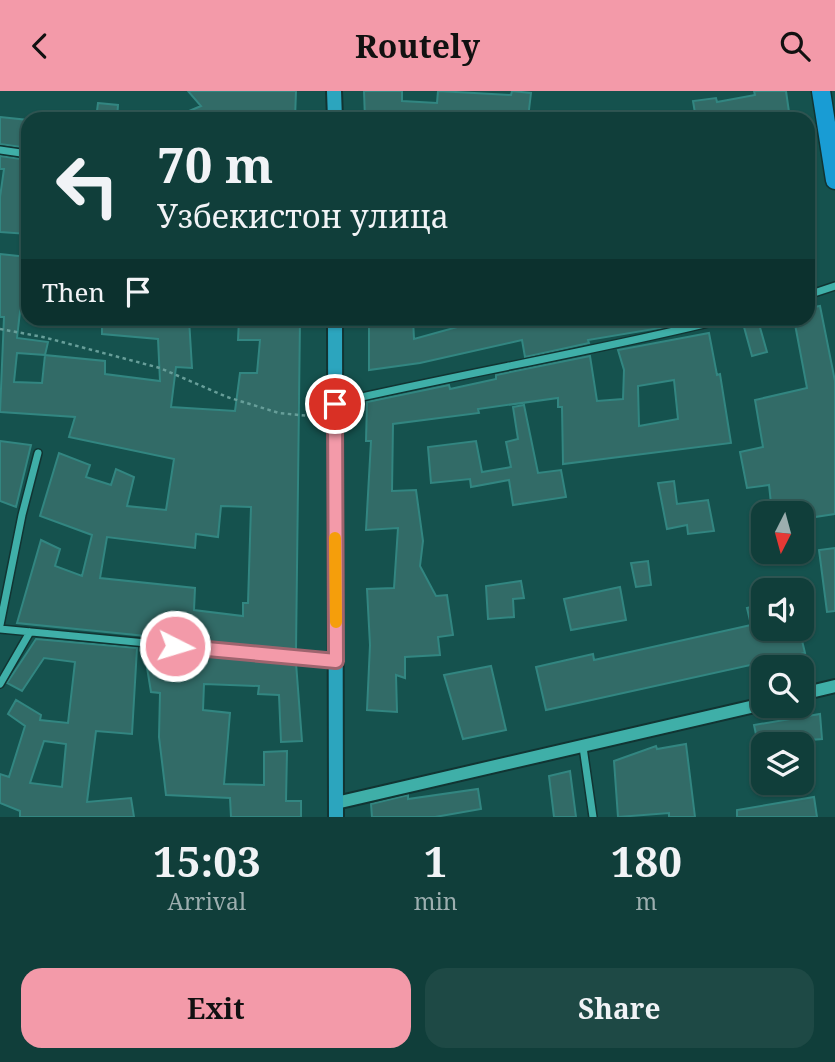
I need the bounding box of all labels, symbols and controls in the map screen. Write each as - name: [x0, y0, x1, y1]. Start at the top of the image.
- text: Routely: [355, 24, 480, 67]
- icon: back: [21, 27, 59, 65]
- icon: search: [776, 27, 814, 65]
- text: 70 m: [157, 131, 273, 197]
- icon: left: [42, 140, 133, 231]
- text: Узбекистон улица: [157, 194, 449, 237]
- icon: arrive: [119, 273, 157, 311]
- text: Then: [42, 274, 105, 310]
- pin: [305, 374, 365, 434]
- icon: arrive: [316, 385, 354, 423]
- north arrow: [751, 501, 814, 563]
- map controls: [751, 501, 814, 795]
- button: sound: [751, 578, 814, 641]
- position arrow: [138, 609, 212, 683]
- button: search: [751, 655, 814, 718]
- button: layers: [751, 732, 814, 795]
- text: 15:03: [153, 832, 261, 889]
- text: 1: [424, 832, 448, 889]
- text: 180: [611, 832, 682, 889]
- text: Arrival: [168, 885, 246, 917]
- text: min: [414, 885, 458, 917]
- text: m: [635, 885, 657, 917]
- button: Exit: [21, 968, 411, 1048]
- button: Share: [425, 968, 814, 1048]

